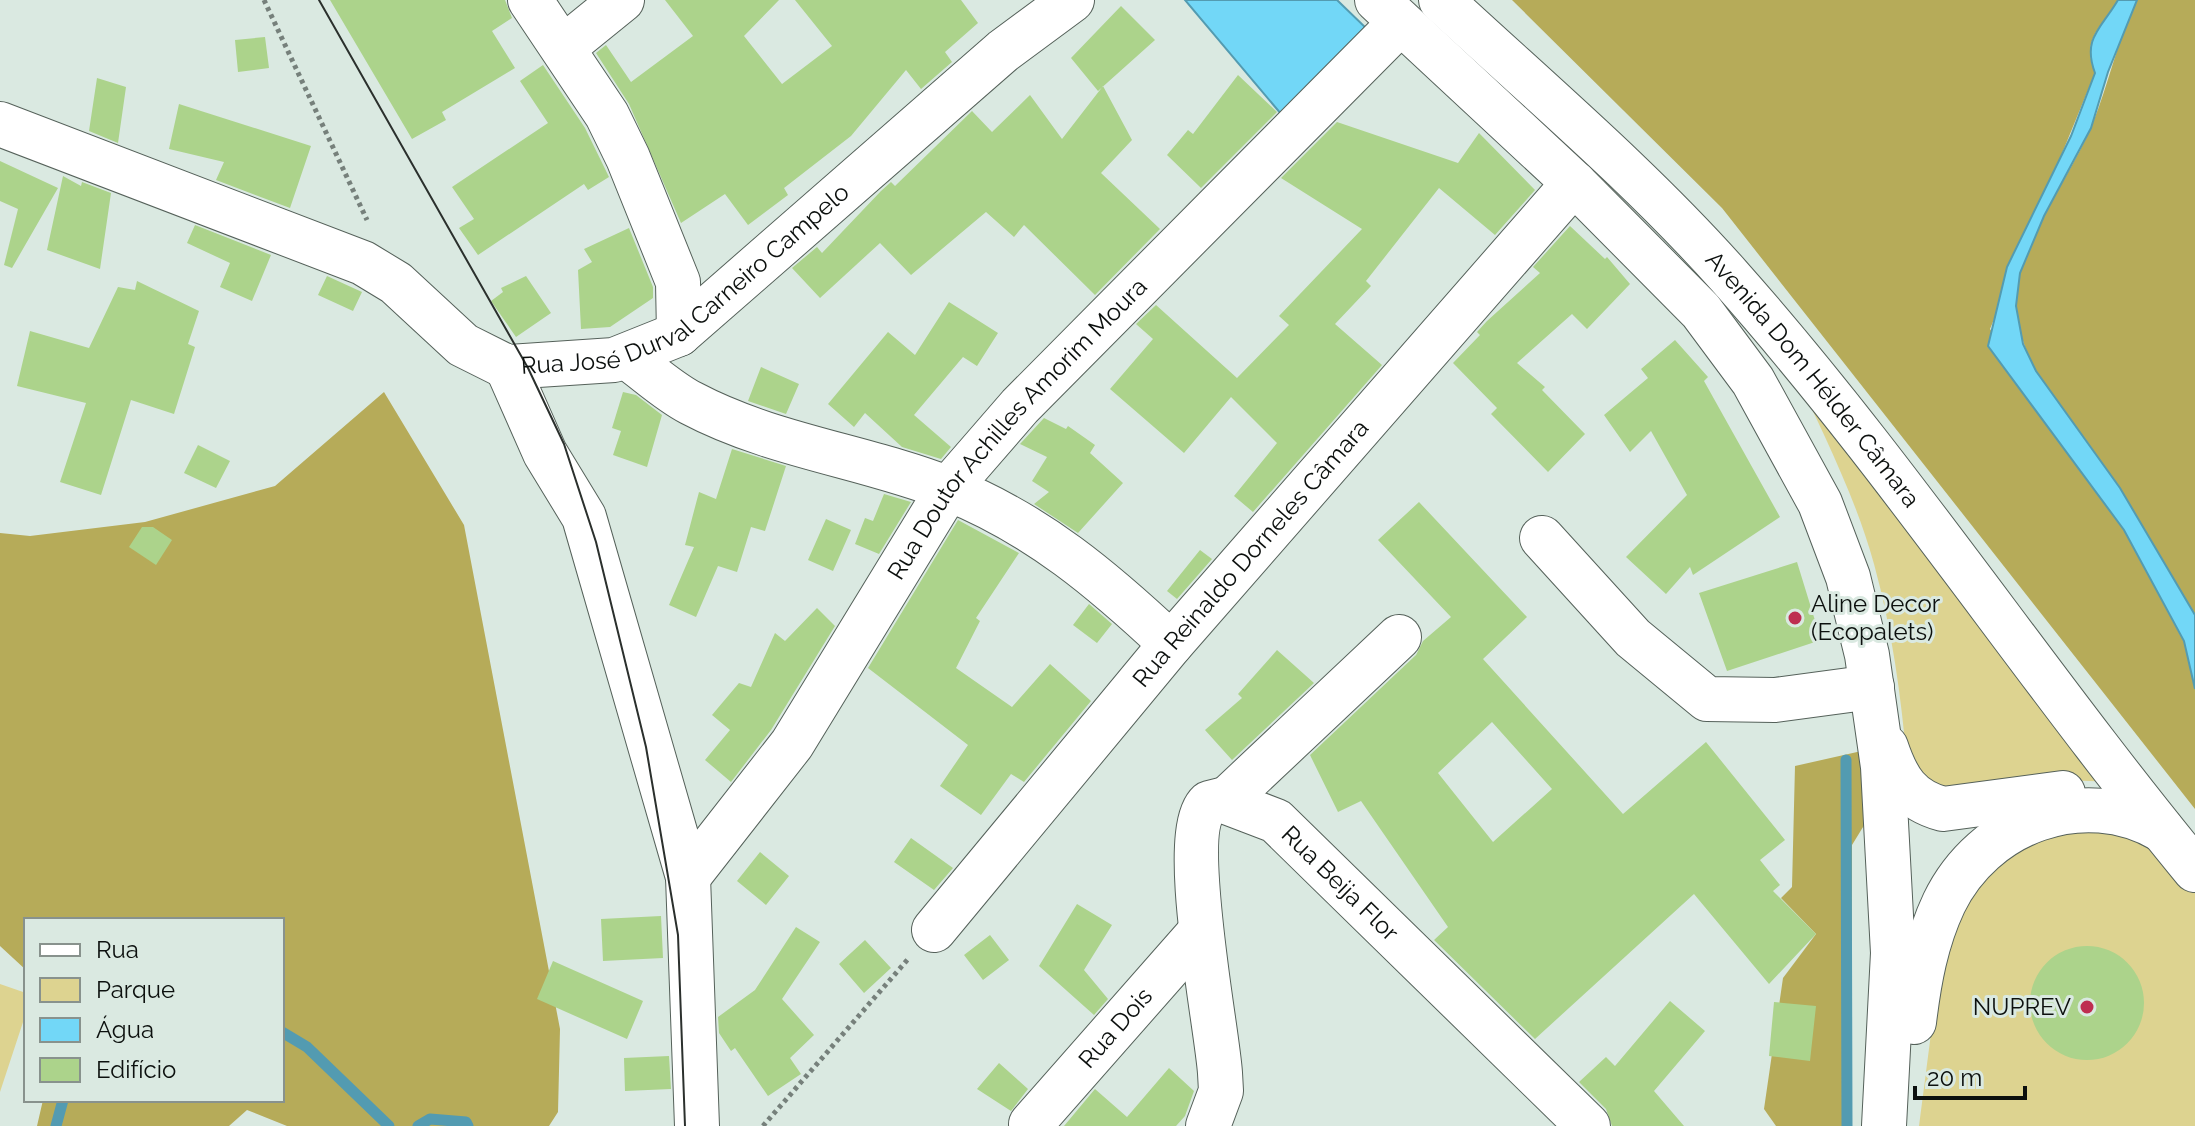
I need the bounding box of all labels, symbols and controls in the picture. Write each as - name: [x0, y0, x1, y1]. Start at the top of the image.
- street label: Rua José Durval Carneiro Campelo: [520, 177, 855, 380]
- street label: Avenida Dom Hélder Câmara: [1700, 245, 1926, 513]
- street label: Rua Doutor Achilles Amorim Moura: [881, 272, 1153, 585]
- street label: Rua Reinaldo Dorneles Câmara: [1126, 413, 1374, 693]
- place label: Aline Decor (Ecopalets): [1811, 589, 1941, 646]
- marker: Aline Decor (Ecopalets): [1786, 609, 1804, 627]
- street label: Rua Beija Flor: [1276, 820, 1405, 947]
- legend: [24, 918, 284, 1102]
- text: Rua: [96, 935, 139, 964]
- text: Parque: [96, 975, 175, 1004]
- street label: Rua Dois: [1072, 982, 1158, 1074]
- place label: NUPREV: [1973, 992, 2071, 1021]
- marker: NUPREV: [2078, 998, 2096, 1016]
- text: Água: [96, 1015, 154, 1044]
- scale bar: [1915, 1050, 2025, 1100]
- text: Edifício: [96, 1055, 176, 1084]
- text: 20 m: [1927, 1063, 1982, 1092]

